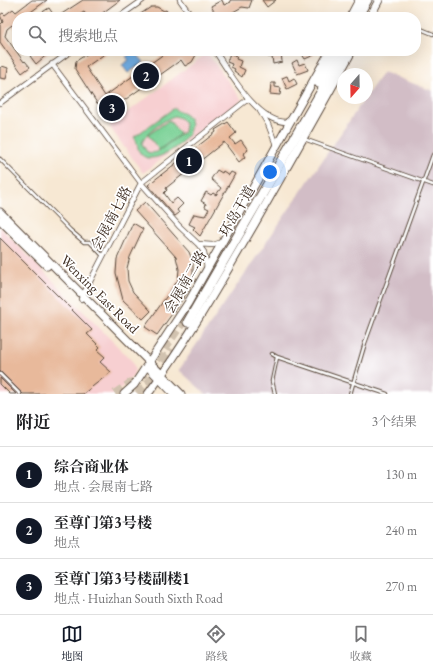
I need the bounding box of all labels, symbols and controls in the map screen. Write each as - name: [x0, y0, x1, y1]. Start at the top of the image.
- search box: [12, 12, 421, 56]
- icon: search: [26, 23, 48, 45]
- text: 搜索地点: [58, 26, 118, 45]
- pin: 2: [133, 61, 159, 91]
- north arrow: [337, 68, 373, 104]
- pin: 3: [99, 93, 125, 123]
- pin: 1: [176, 146, 202, 176]
- your location: [260, 162, 280, 182]
- street label: 环岛干道: [215, 182, 259, 240]
- street label: 会展南七路: [87, 183, 135, 253]
- street label: 会展南二路: [160, 247, 210, 317]
- street label: Wenxing East Road: [57, 251, 144, 338]
- text: 附近: [16, 411, 50, 433]
- text: 3个结果: [372, 413, 417, 430]
- text: 综合商业体: [54, 457, 129, 476]
- text: 1: [26, 466, 32, 483]
- text: 130 m: [386, 466, 417, 483]
- text: 地点 · 会展南七路: [54, 478, 153, 495]
- text: 至尊门第3号楼: [54, 513, 152, 532]
- text: 2: [26, 522, 32, 539]
- text: 240 m: [386, 522, 417, 539]
- text: 地点: [54, 534, 80, 551]
- text: 至尊门第3号楼副楼1: [54, 569, 190, 588]
- text: 3: [26, 578, 32, 595]
- text: 270 m: [386, 578, 417, 595]
- text: 地点 · Huizhan South Sixth Road: [54, 590, 223, 607]
- tab: 地图: [61, 623, 83, 663]
- tab: 路线: [205, 623, 227, 663]
- tab: 收藏: [350, 623, 372, 663]

